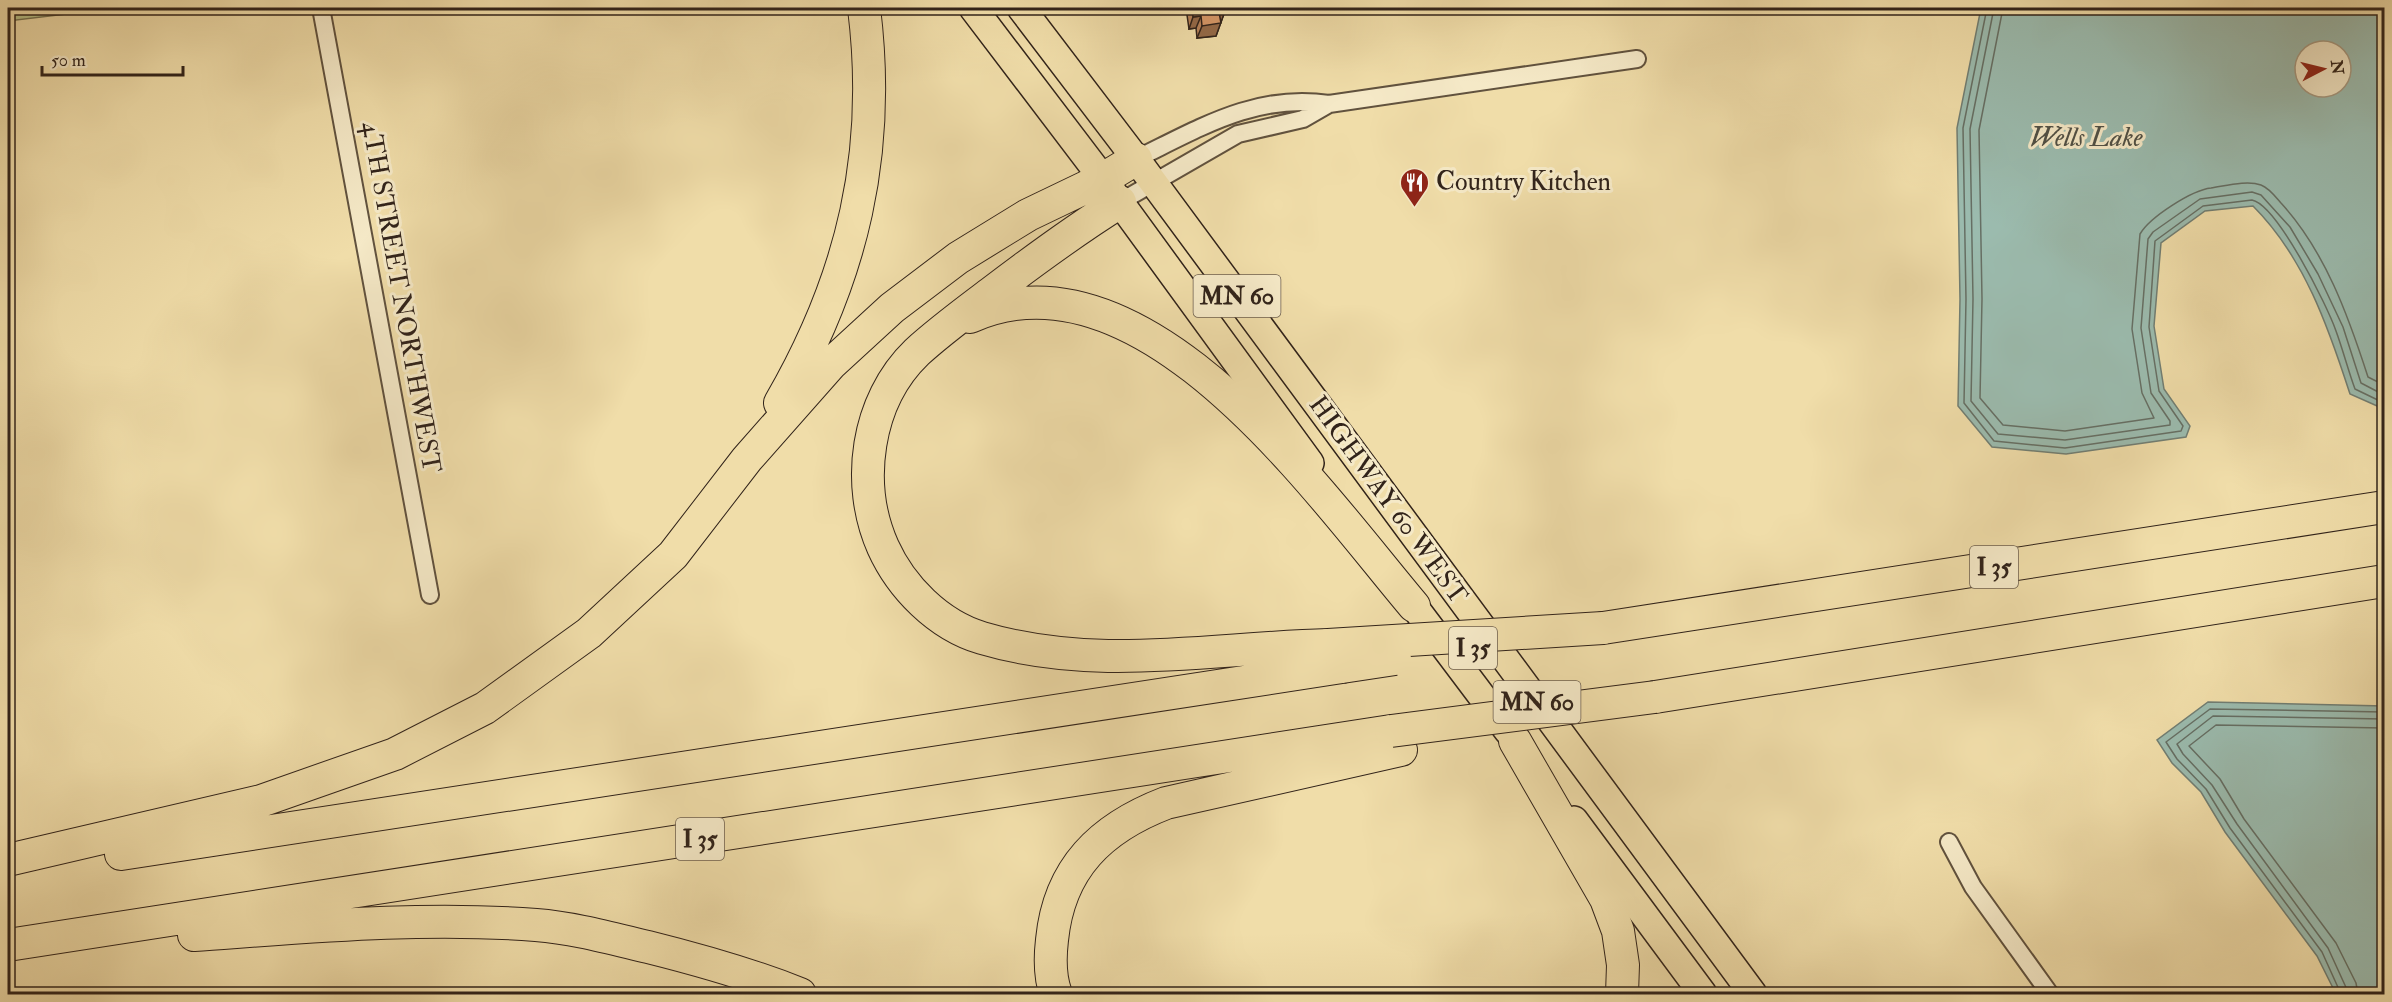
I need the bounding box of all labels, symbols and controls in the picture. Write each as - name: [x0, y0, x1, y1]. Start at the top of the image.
- scale bar: [42, 39, 183, 77]
- north arrow: [2293, 39, 2353, 99]
- text: 50 m: [51, 49, 86, 72]
- text: N: [2326, 58, 2348, 76]
- street label: 4TH STREET NORTHWEST: [354, 119, 448, 475]
- water label: Wells Lake: [2029, 121, 2144, 154]
- restaurant icon: Country Kitchen: [1399, 166, 1431, 208]
- place label: Country Kitchen: [1436, 166, 1611, 198]
- road number: MN 60: [1194, 275, 1280, 317]
- street label: HIGHWAY 60 WEST: [1302, 390, 1474, 610]
- road number: I 35: [1970, 546, 2018, 588]
- road number: I 35: [1449, 627, 1497, 669]
- road number: MN 60: [1494, 681, 1580, 723]
- road number: I 35: [676, 818, 724, 860]

